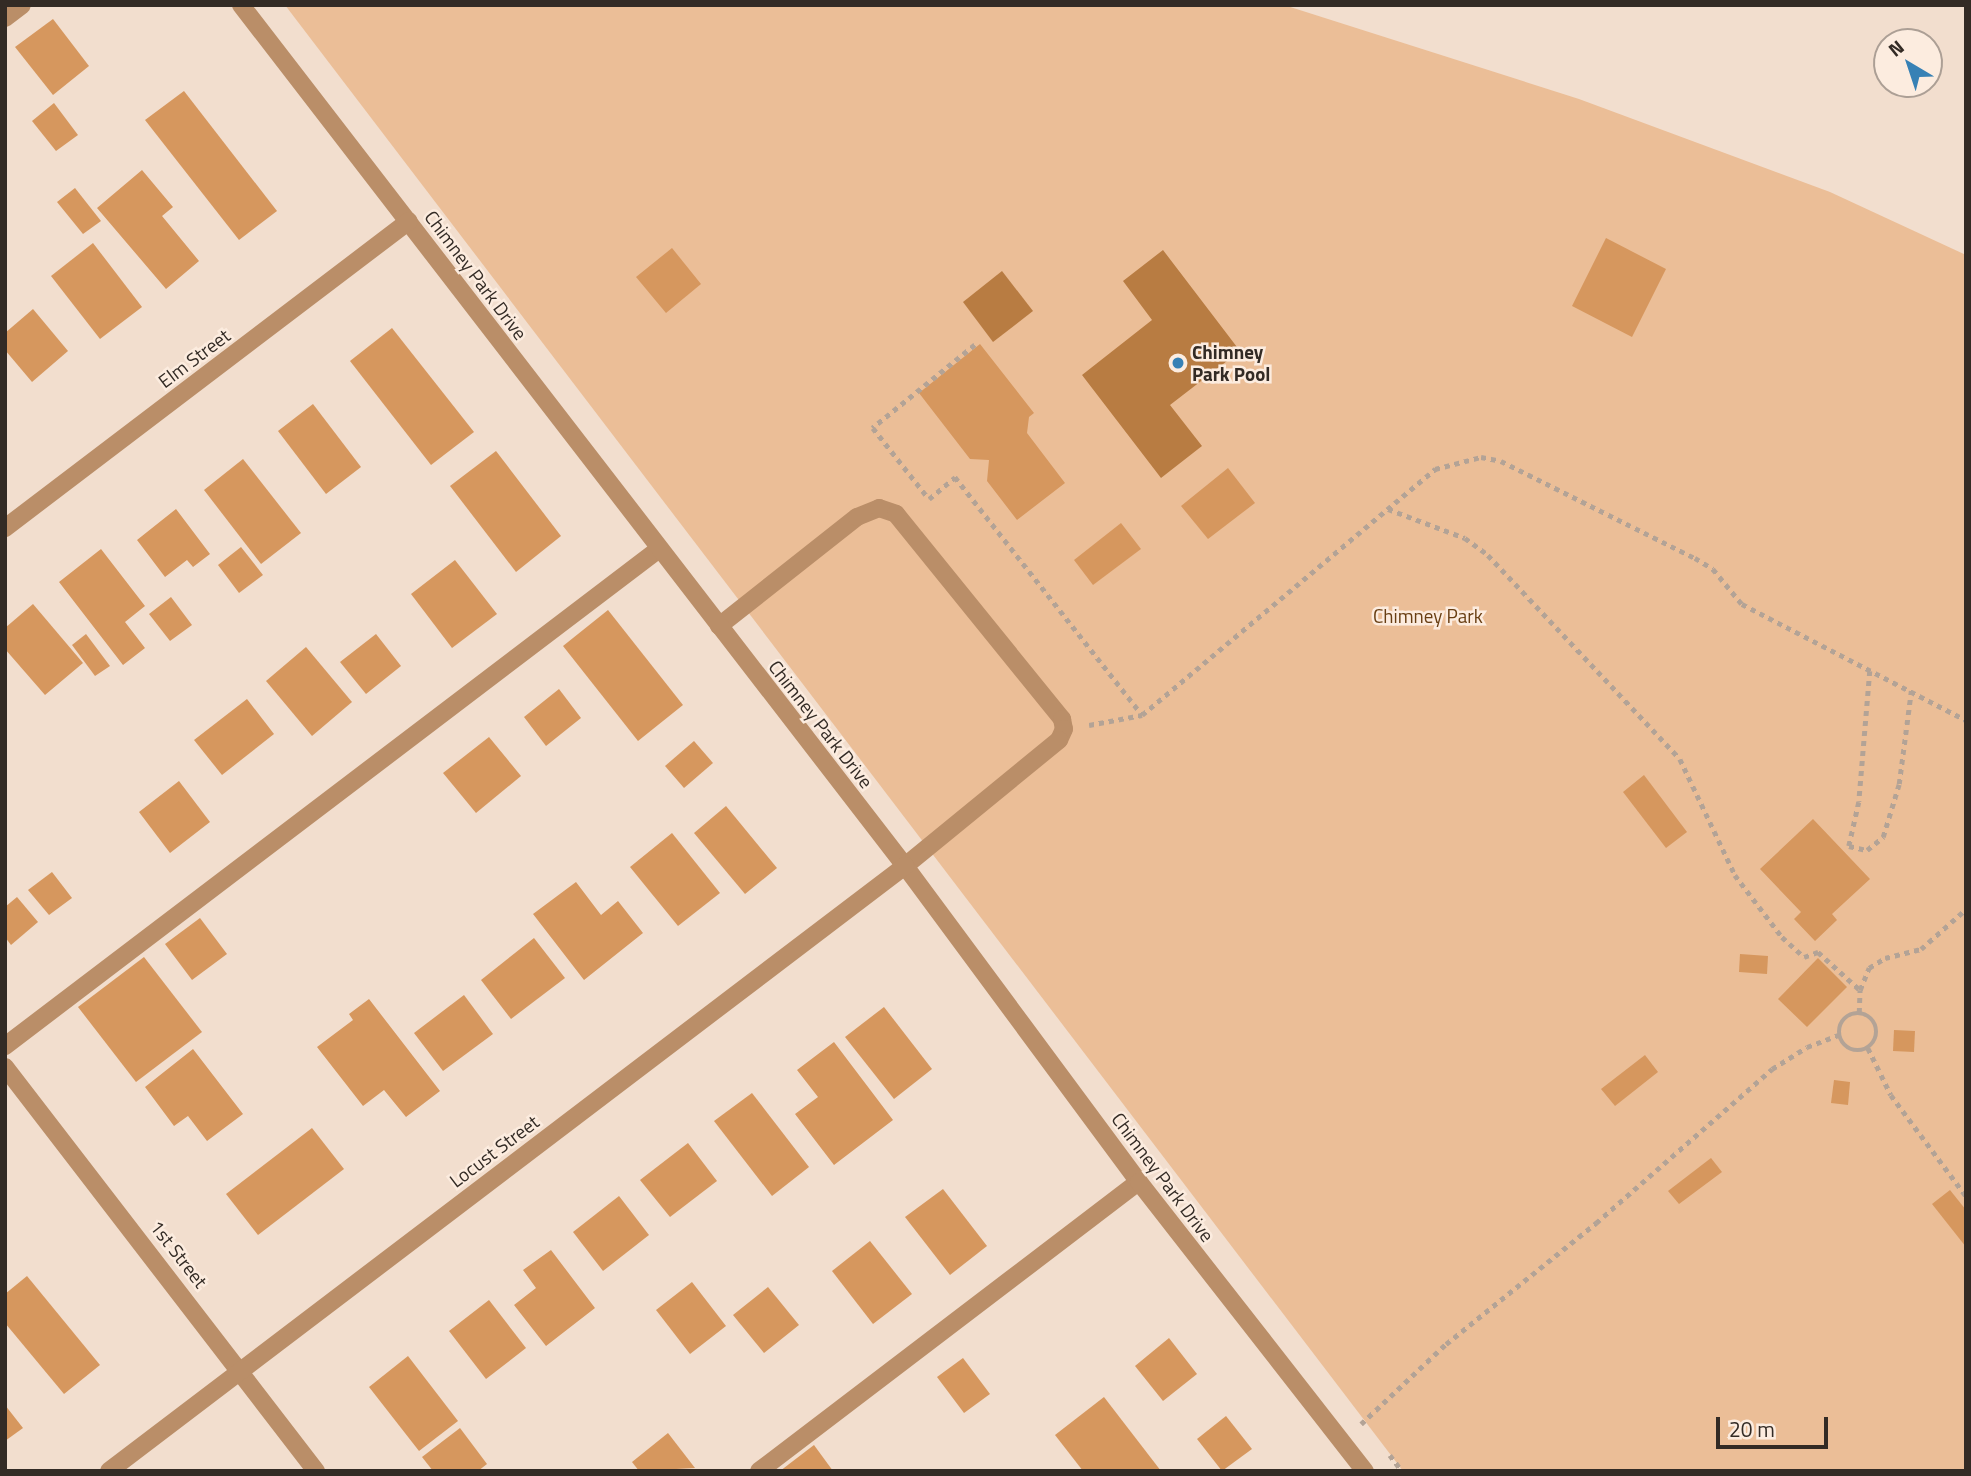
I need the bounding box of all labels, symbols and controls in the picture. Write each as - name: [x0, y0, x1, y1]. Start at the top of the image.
- north arrow: [1873, 28, 1943, 98]
- text: N: [1881, 32, 1910, 63]
- street label: Chimney Park Drive: [420, 206, 532, 344]
- street label: Elm Street: [154, 324, 234, 392]
- place label: Chimney Park Pool: [1192, 341, 1270, 385]
- marker: Chimney Park Pool: [1170, 355, 1186, 371]
- park label: Chimney Park: [1373, 605, 1483, 627]
- street label: Chimney Park Drive: [764, 656, 878, 792]
- street label: Chimney Park Drive: [1107, 1108, 1219, 1246]
- street label: Locust Street: [445, 1110, 543, 1192]
- street label: 1st Street: [146, 1216, 212, 1292]
- scale bar: [1719, 1402, 1831, 1446]
- text: 20 m: [1729, 1413, 1775, 1445]

